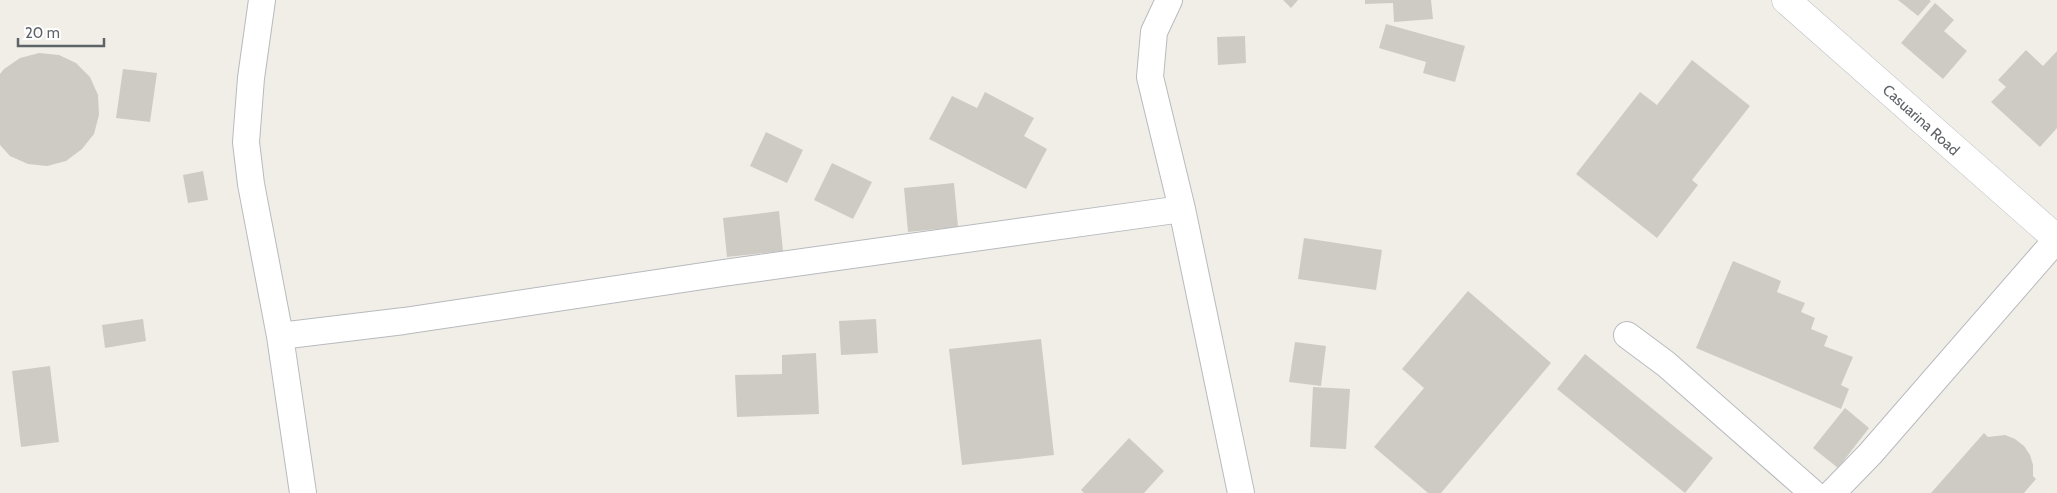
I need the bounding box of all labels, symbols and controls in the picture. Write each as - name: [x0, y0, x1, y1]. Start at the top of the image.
- scale bar: [18, 15, 104, 47]
- text: 20 m: [25, 24, 60, 42]
- street label: Casuarina Road: [1879, 81, 1963, 159]

